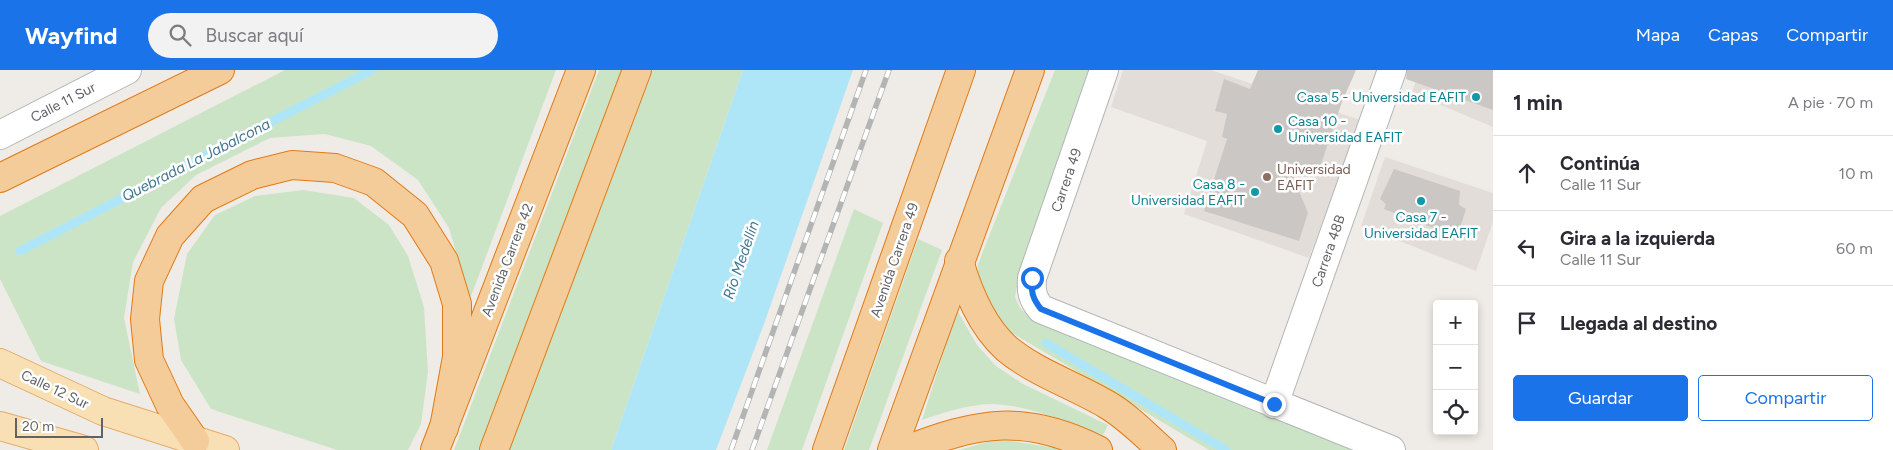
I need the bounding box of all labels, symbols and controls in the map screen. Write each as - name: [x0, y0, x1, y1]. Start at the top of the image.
- search box: [148, 13, 498, 58]
- text: Wayfind: [25, 21, 118, 50]
- icon: search: [166, 21, 194, 49]
- text: Buscar aquí: [206, 24, 303, 47]
- text: Mapa: [1636, 24, 1680, 46]
- text: Capas: [1708, 24, 1758, 46]
- text: Compartir: [1786, 24, 1868, 46]
- street label: Calle 11 Sur: [28, 79, 99, 126]
- place label: Casa 5 - Universidad EAFIT: [1297, 89, 1466, 106]
- text: 1 min: [1513, 90, 1563, 115]
- marker: Casa 5 - Universidad EAFIT: [1470, 91, 1482, 103]
- text: A pie · 70 m: [1788, 93, 1873, 112]
- place label: Casa 10 - Universidad EAFIT: [1288, 113, 1402, 146]
- water label: Quebrada La Jabalcona: [119, 115, 273, 205]
- marker: Casa 10 - Universidad EAFIT: [1272, 123, 1284, 135]
- street label: Carrera 49: [1048, 146, 1085, 214]
- text: Continúa: [1560, 152, 1640, 175]
- icon: ahead: [1513, 159, 1541, 187]
- place label: Universidad EAFIT: [1277, 161, 1351, 194]
- text: 10 m: [1839, 164, 1873, 183]
- marker: Universidad EAFIT: [1261, 171, 1273, 183]
- text: Calle 11 Sur: [1560, 175, 1641, 194]
- place label: Casa 8 - Universidad EAFIT: [1131, 176, 1245, 209]
- marker: Casa 8 - Universidad EAFIT: [1249, 186, 1261, 198]
- marker: Casa 7 - Universidad EAFIT: [1415, 195, 1427, 207]
- street label: Avenida Carrera 49: [867, 200, 922, 320]
- street label: Avenida Carrera 42: [478, 201, 537, 319]
- place label: Casa 7 - Universidad EAFIT: [1364, 209, 1478, 242]
- street label: Carrera 48B: [1308, 213, 1349, 290]
- water label: Río Medellín: [719, 218, 763, 302]
- text: Gira a la izquierda: [1560, 227, 1715, 250]
- icon: left: [1513, 234, 1541, 262]
- text: 60 m: [1836, 239, 1873, 258]
- text: Calle 11 Sur: [1560, 250, 1641, 269]
- route start: [1021, 267, 1044, 290]
- map controls: [1433, 300, 1478, 435]
- button: +: [1433, 300, 1478, 345]
- icon: arrive: [1513, 309, 1541, 337]
- text: Llegada al destino: [1560, 312, 1717, 335]
- button: −: [1433, 345, 1478, 390]
- street label: Calle 12 Sur: [18, 366, 92, 413]
- button: Guardar: [1513, 375, 1688, 421]
- button: Compartir: [1698, 375, 1873, 421]
- button: locate: [1433, 390, 1478, 435]
- route end: [1263, 393, 1286, 416]
- scale bar: [15, 415, 102, 438]
- text: 20 m: [22, 418, 54, 435]

